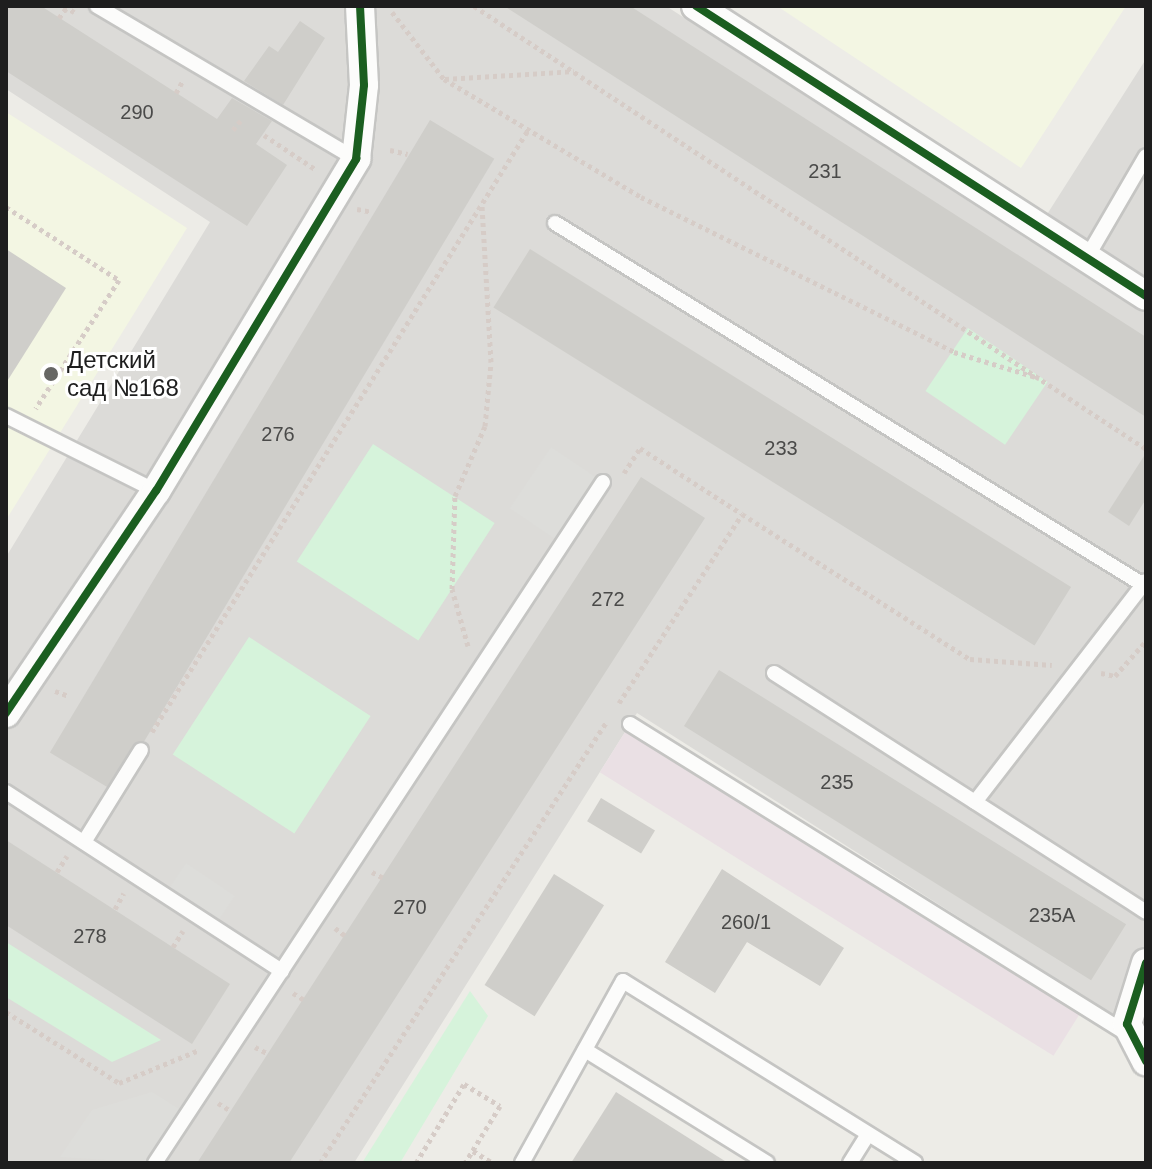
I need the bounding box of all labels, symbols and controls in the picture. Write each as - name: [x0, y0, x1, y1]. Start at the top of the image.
- house number: 290: [120, 100, 154, 124]
- house number: 231: [808, 159, 842, 183]
- place label: Детский сад №168: [67, 346, 179, 402]
- marker: Детский сад №168: [42, 365, 60, 383]
- house number: 276: [261, 422, 295, 446]
- house number: 233: [764, 436, 798, 460]
- house number: 272: [591, 587, 625, 611]
- house number: 235: [820, 770, 854, 794]
- house number: 270: [393, 895, 427, 919]
- house number: 235А: [1029, 903, 1075, 927]
- house number: 260/1: [721, 910, 771, 934]
- house number: 278: [73, 924, 107, 948]

